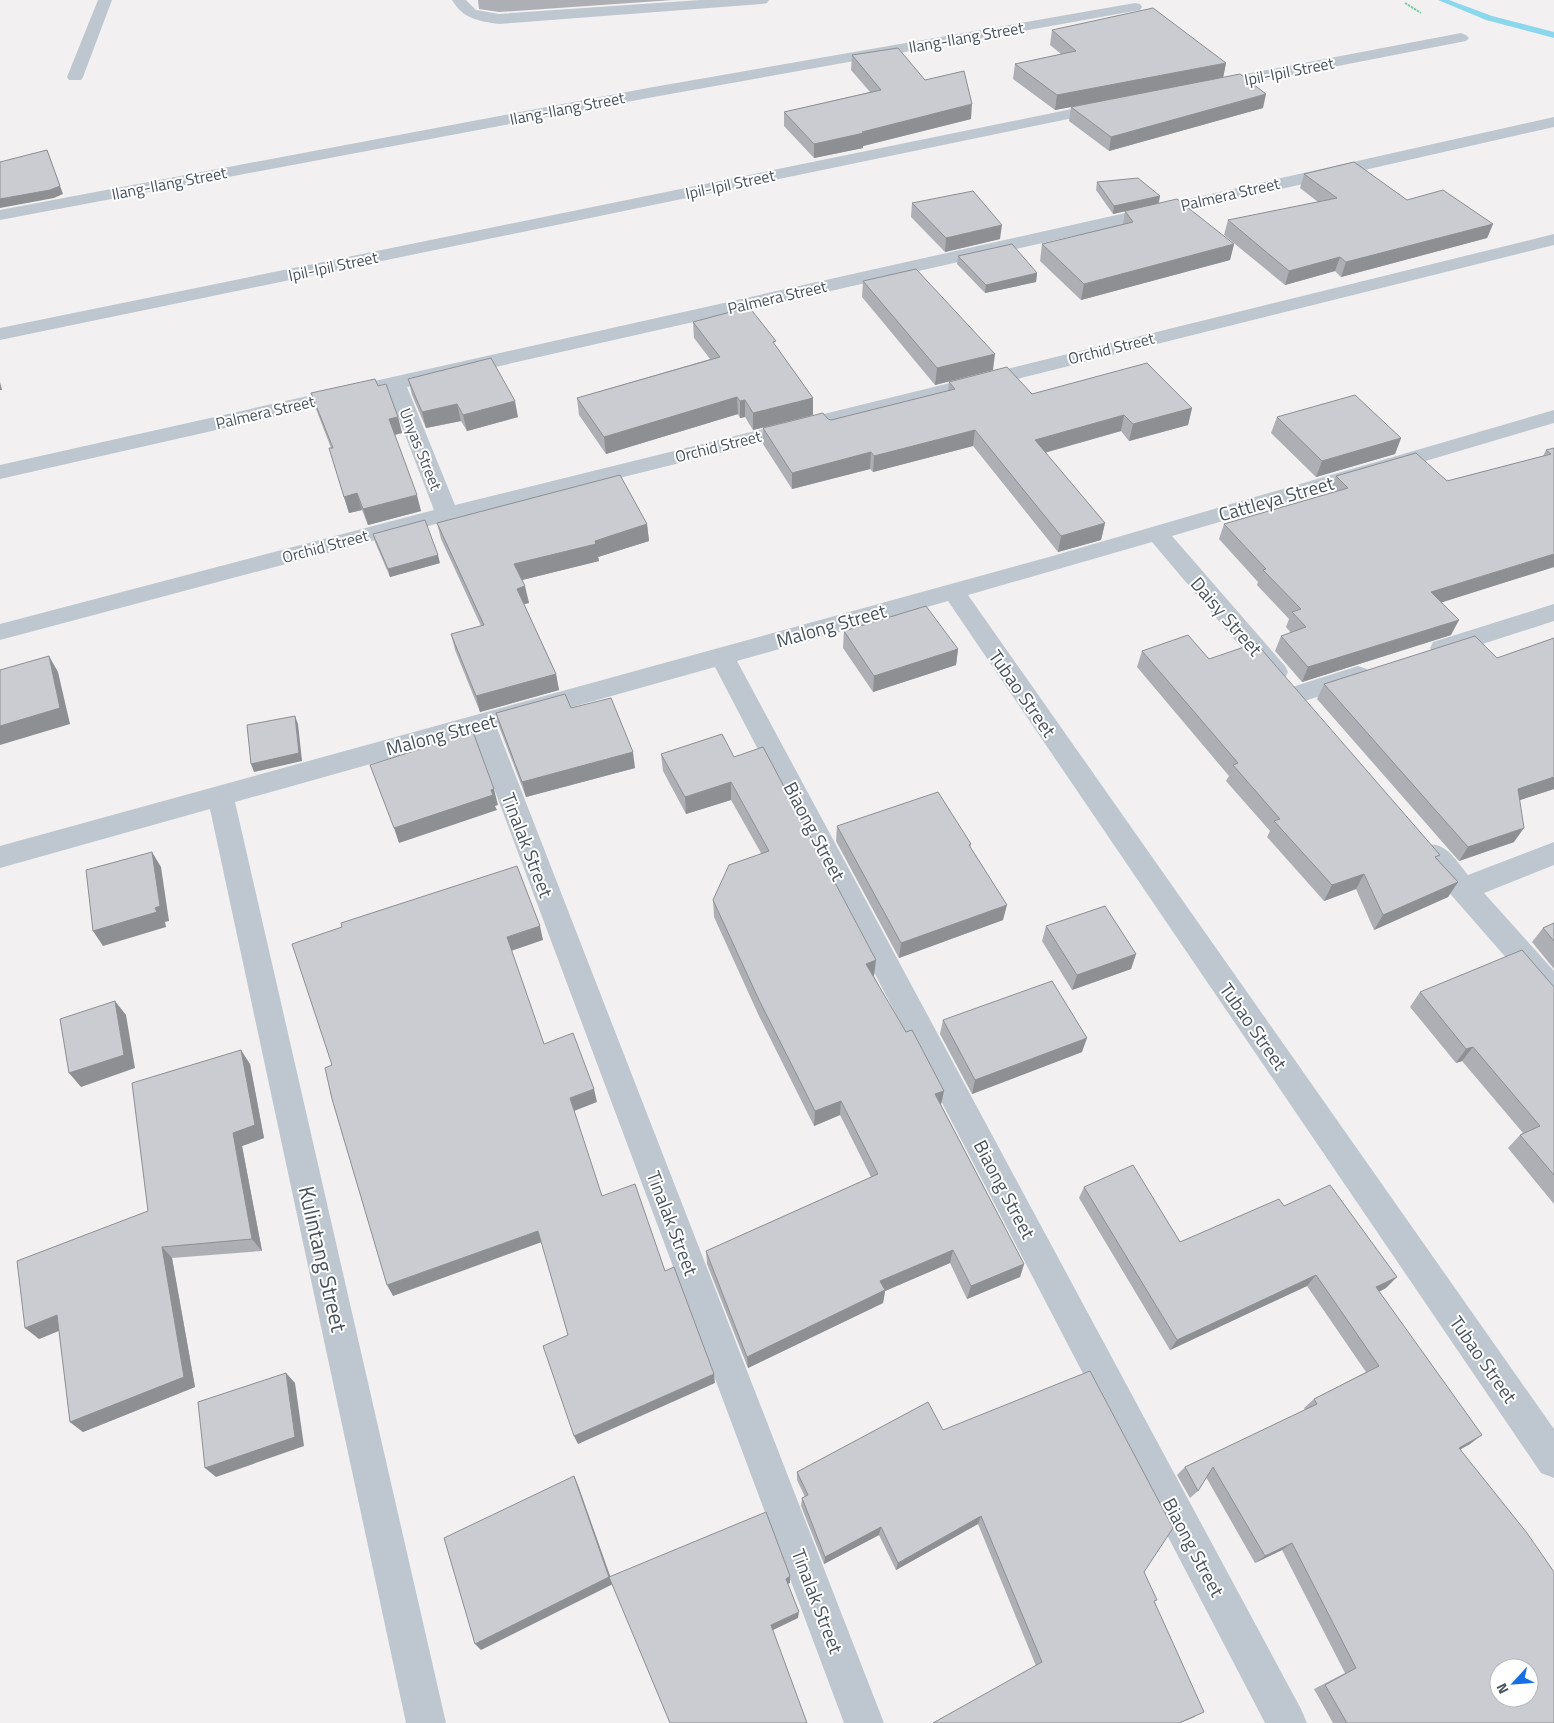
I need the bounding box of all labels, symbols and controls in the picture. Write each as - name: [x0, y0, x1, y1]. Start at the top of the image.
- street label: Ilang-Ilang Street: [907, 15, 1026, 59]
- street label: Ipil-Ipil Street: [1242, 50, 1336, 91]
- street label: Ilang-Ilang Street: [508, 85, 627, 131]
- street label: Ilang-Ilang Street: [110, 160, 229, 206]
- street label: Ipil-Ipil Street: [683, 163, 777, 205]
- street label: Palmera Street: [1178, 171, 1282, 217]
- street label: Ipil-Ipil Street: [286, 245, 380, 287]
- street label: Palmera Street: [725, 274, 829, 320]
- street label: Orchid Street: [1065, 326, 1157, 370]
- street label: Palmera Street: [213, 389, 317, 435]
- street label: Unyas Street: [394, 404, 448, 494]
- street label: Orchid Street: [672, 424, 764, 468]
- street label: Cattleya Street: [1215, 468, 1337, 528]
- street label: Orchid Street: [279, 523, 371, 569]
- street label: Daisy Street: [1184, 570, 1270, 662]
- street label: Malong Street: [773, 595, 890, 655]
- street label: Tubao Street: [982, 643, 1064, 743]
- street label: Malong Street: [383, 705, 500, 763]
- street label: Biaong Street: [777, 776, 853, 886]
- street label: Tinalak Street: [495, 788, 561, 902]
- street label: Tubao Street: [1213, 976, 1295, 1076]
- street label: Biaong Street: [967, 1134, 1043, 1244]
- street label: Tinalak Street: [640, 1166, 706, 1280]
- street label: Kulintang Street: [290, 1183, 356, 1336]
- street label: Tubao Street: [1443, 1309, 1525, 1409]
- street label: Biaong Street: [1156, 1492, 1232, 1602]
- street label: Tinalak Street: [785, 1544, 851, 1658]
- north arrow: [1489, 1658, 1539, 1708]
- text: N: [1490, 1680, 1513, 1698]

